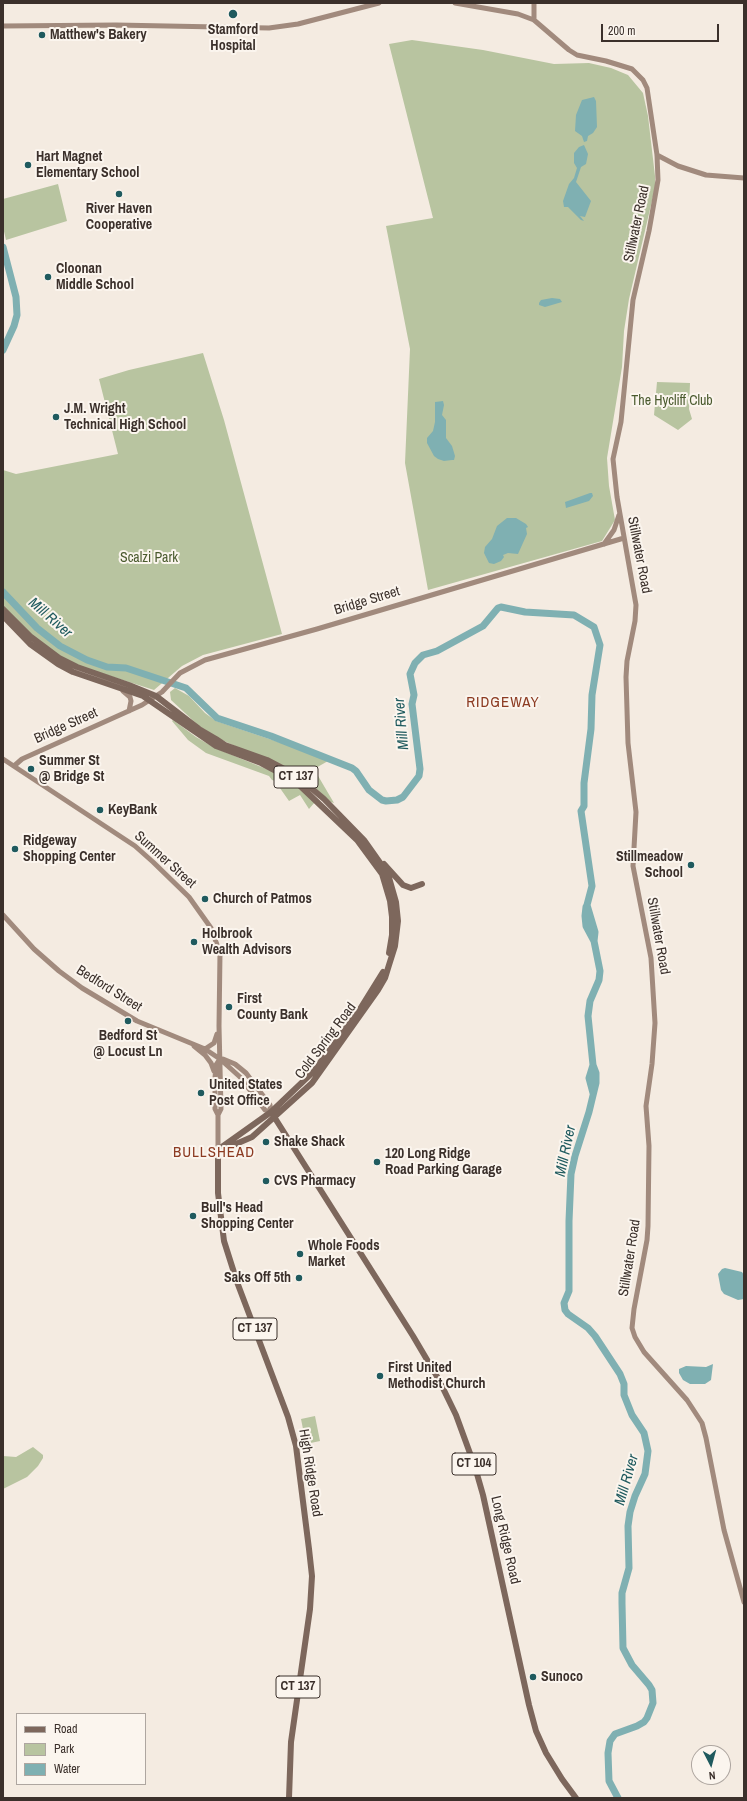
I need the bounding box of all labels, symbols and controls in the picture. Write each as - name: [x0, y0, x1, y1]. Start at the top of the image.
- marker: Stamford Hospital: [227, 8, 239, 20]
- scale bar: [603, 16, 721, 42]
- place label: Stamford Hospital: [208, 22, 258, 54]
- text: 200 m: [608, 23, 635, 39]
- place label: Matthew's Bakery: [50, 27, 147, 43]
- marker: Matthew's Bakery: [37, 30, 47, 40]
- place label: Hart Magnet Elementary School: [36, 149, 139, 182]
- marker: Hart Magnet Elementary School: [23, 160, 33, 170]
- street label: Stillwater Road: [621, 184, 653, 264]
- marker: River Haven Cooperative: [114, 189, 124, 199]
- place label: River Haven Cooperative: [86, 201, 152, 234]
- place label: Cloonan Middle School: [56, 261, 134, 294]
- marker: Cloonan Middle School: [43, 272, 53, 282]
- park label: The Hycliff Club: [631, 393, 713, 409]
- place label: J.M. Wright Technical High School: [64, 401, 186, 434]
- marker: J.M. Wright Technical High School: [51, 412, 61, 422]
- street label: Stillwater Road: [623, 515, 655, 595]
- park label: Scalzi Park: [120, 550, 178, 566]
- street label: Bridge Street: [332, 583, 402, 619]
- water label: Mill River: [24, 594, 76, 642]
- district label: RIDGEWAY: [466, 694, 540, 712]
- water label: Mill River: [391, 697, 413, 751]
- street label: Bridge Street: [32, 705, 100, 747]
- place label: Summer St @ Bridge St: [39, 753, 104, 786]
- marker: Summer St @ Bridge St: [26, 764, 36, 774]
- road number: CT 137: [274, 766, 318, 788]
- place label: KeyBank: [108, 802, 157, 818]
- marker: KeyBank: [95, 805, 105, 815]
- street label: Summer Street: [131, 828, 199, 892]
- place label: Ridgeway Shopping Center: [23, 833, 115, 866]
- marker: Ridgeway Shopping Center: [10, 844, 20, 854]
- place label: Stillmeadow School: [616, 849, 683, 882]
- marker: Stillmeadow School: [686, 860, 696, 870]
- place label: Church of Patmos: [213, 891, 312, 907]
- marker: Church of Patmos: [200, 894, 210, 904]
- street label: Stillwater Road: [643, 896, 673, 976]
- place label: Holbrook Wealth Advisors: [202, 926, 292, 958]
- marker: Holbrook Wealth Advisors: [189, 937, 199, 947]
- street label: Bedford Street: [73, 962, 145, 1016]
- place label: First County Bank: [237, 991, 308, 1024]
- street label: Cold Spring Road: [292, 1000, 360, 1082]
- marker: First County Bank: [224, 1002, 234, 1012]
- marker: Bedford St @ Locust Ln: [123, 1016, 133, 1026]
- place label: Bedford St @ Locust Ln: [93, 1028, 163, 1060]
- place label: United States Post Office: [209, 1077, 282, 1110]
- marker: United States Post Office: [196, 1088, 206, 1098]
- water label: Mill River: [552, 1124, 580, 1178]
- place label: Shake Shack: [274, 1134, 345, 1150]
- marker: Shake Shack: [261, 1137, 271, 1147]
- district label: BULLSHEAD: [173, 1144, 255, 1162]
- place label: 120 Long Ridge Road Parking Garage: [385, 1146, 502, 1178]
- marker: 120 Long Ridge Road Parking Garage: [372, 1157, 382, 1167]
- place label: CVS Pharmacy: [274, 1173, 356, 1189]
- marker: CVS Pharmacy: [261, 1176, 271, 1186]
- place label: Bull's Head Shopping Center: [201, 1200, 293, 1232]
- marker: Bull's Head Shopping Center: [188, 1211, 198, 1221]
- street label: Stillwater Road: [616, 1218, 644, 1298]
- place label: Whole Foods Market: [308, 1238, 380, 1270]
- marker: Whole Foods Market: [295, 1249, 305, 1259]
- place label: Saks Off 5th: [224, 1270, 291, 1286]
- marker: Saks Off 5th: [294, 1273, 304, 1283]
- road number: CT 137: [233, 1318, 277, 1340]
- place label: First United Methodist Church: [388, 1360, 486, 1392]
- marker: First United Methodist Church: [375, 1371, 385, 1381]
- street label: High Ridge Road: [295, 1428, 325, 1518]
- road number: CT 104: [452, 1453, 496, 1475]
- water label: Mill River: [611, 1453, 643, 1507]
- street label: Long Ridge Road: [487, 1494, 523, 1586]
- place label: Sunoco: [541, 1669, 583, 1685]
- marker: Sunoco: [528, 1672, 538, 1682]
- road number: CT 137: [276, 1676, 320, 1698]
- legend: [16, 1713, 146, 1785]
- text: Road: [54, 1721, 78, 1737]
- text: Park: [54, 1741, 74, 1757]
- north arrow: [691, 1745, 731, 1785]
- text: Water: [54, 1761, 80, 1777]
- text: N: [708, 1769, 716, 1783]

